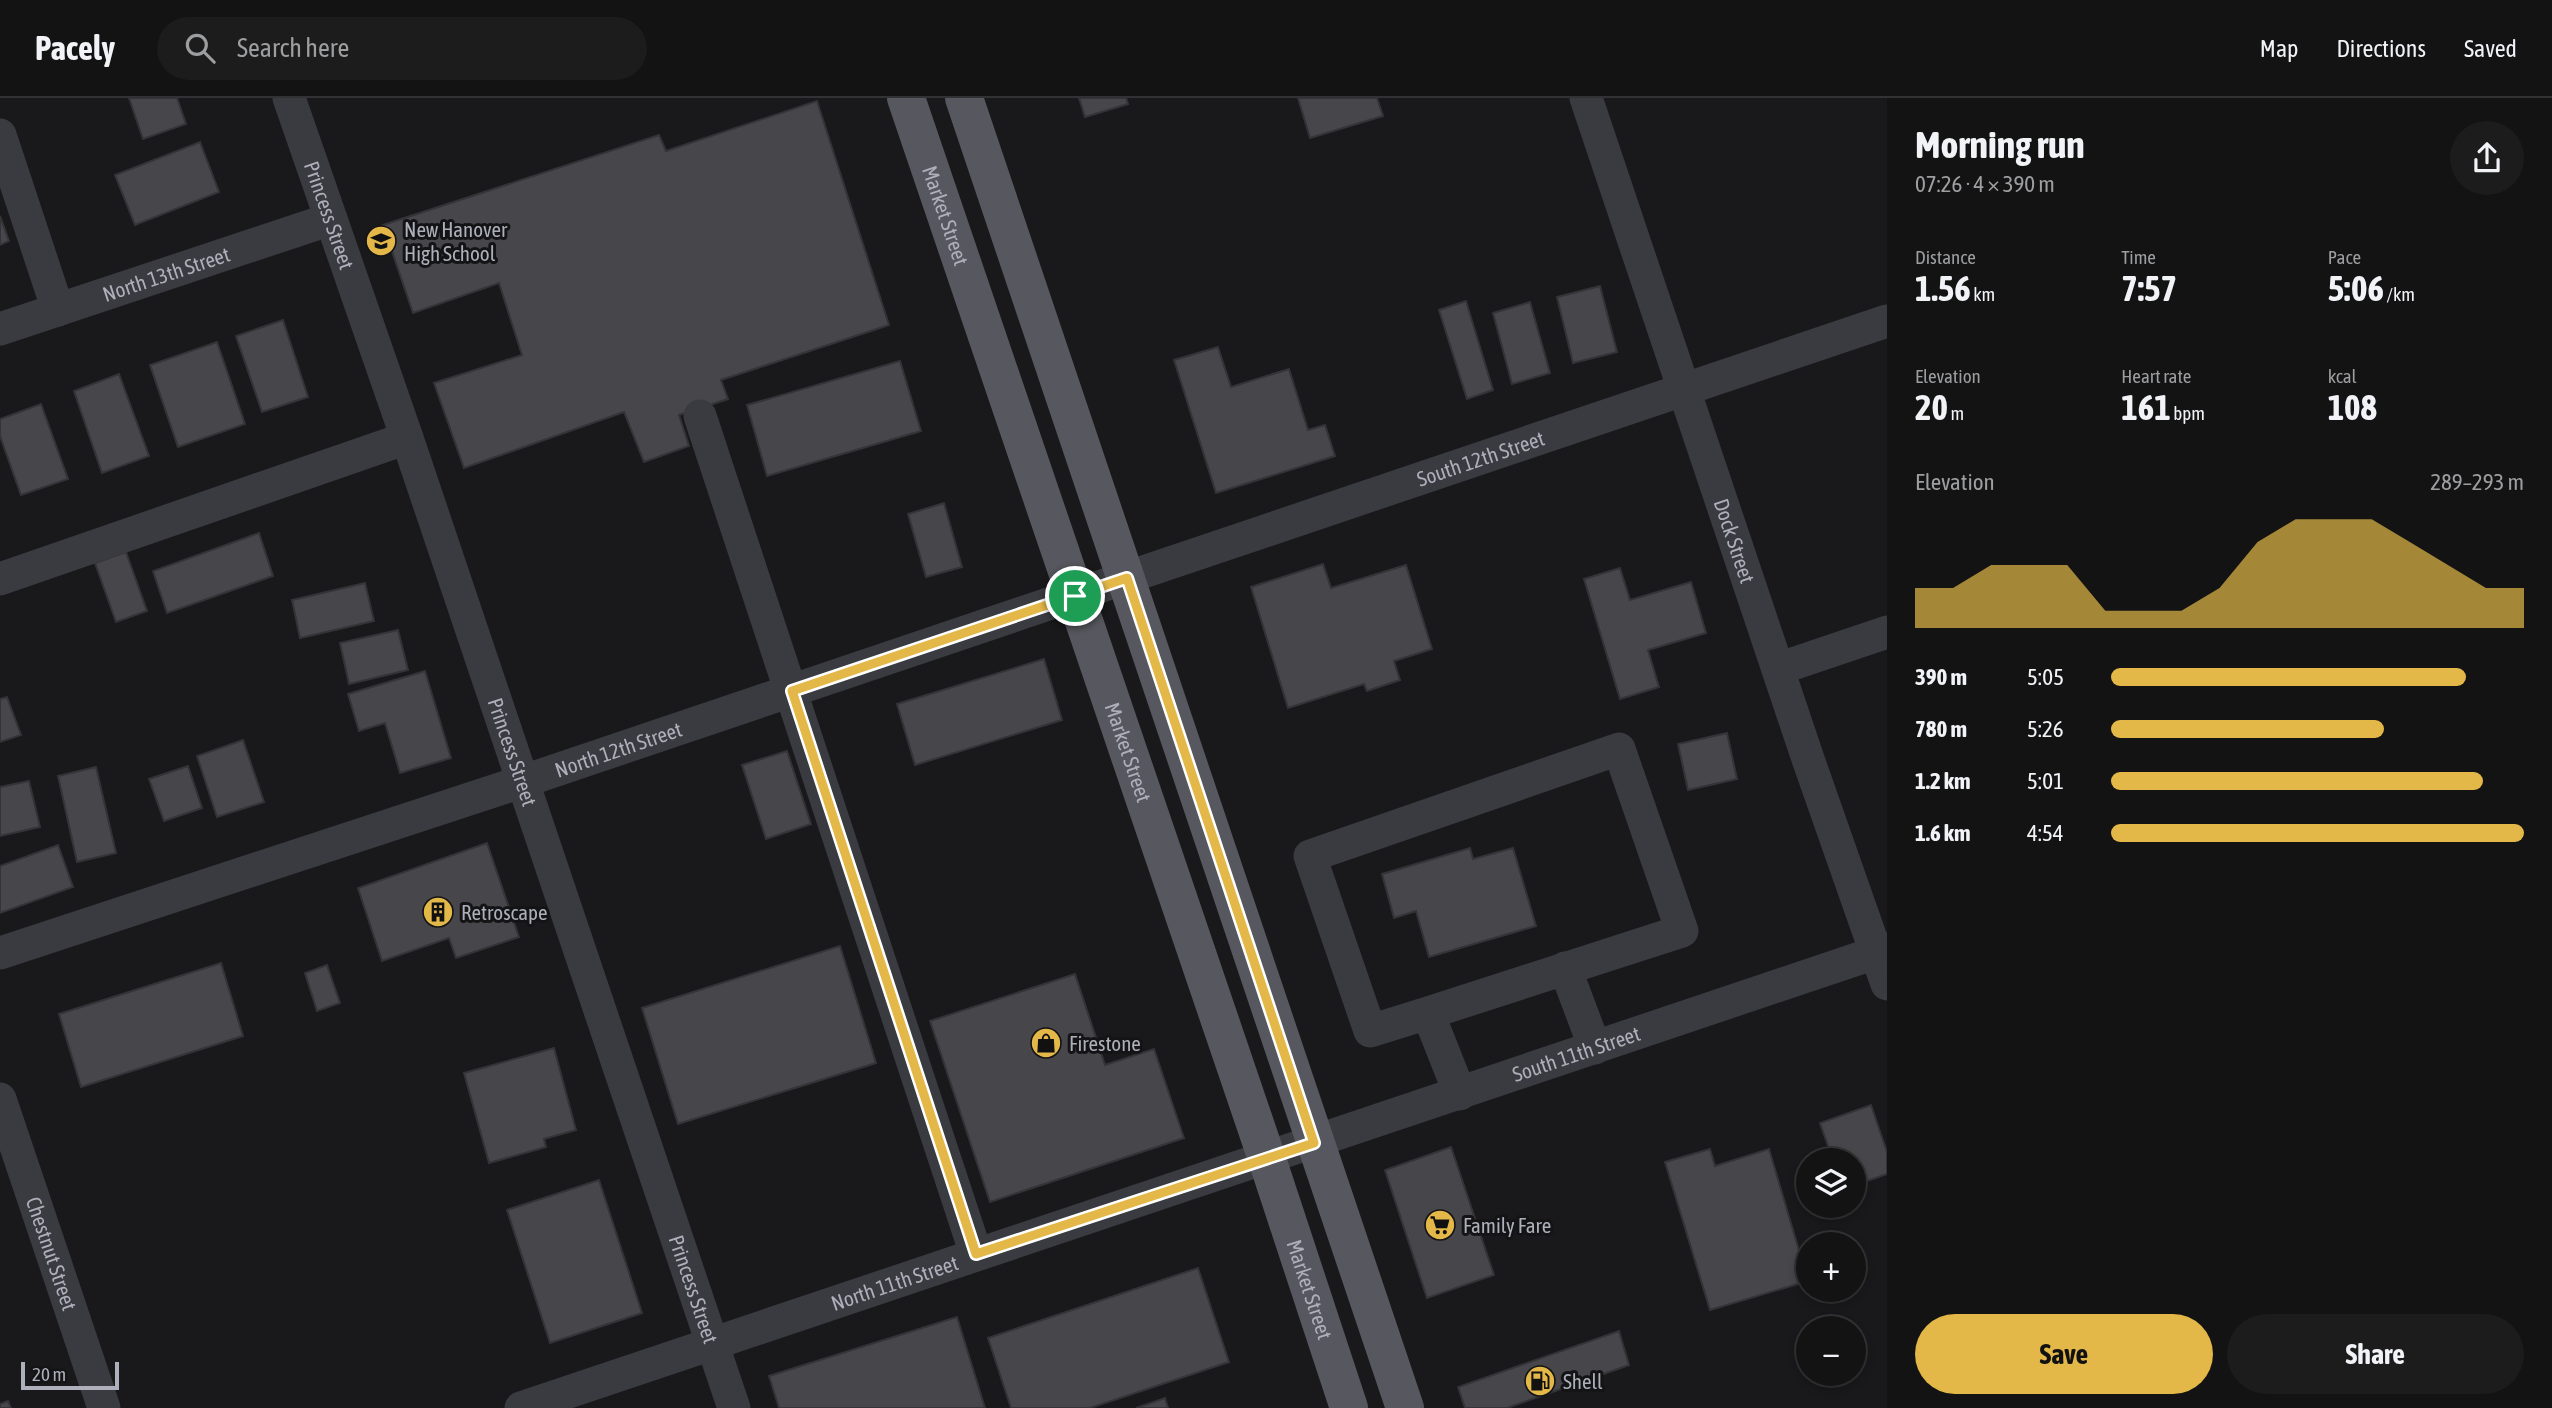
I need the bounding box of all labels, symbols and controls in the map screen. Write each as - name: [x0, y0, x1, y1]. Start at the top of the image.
- search box: [157, 17, 647, 80]
- text: Pacely: [35, 29, 115, 67]
- icon: search: [181, 29, 219, 67]
- text: Search here: [237, 33, 349, 63]
- text: Map: [2260, 35, 2298, 62]
- text: Directions: [2336, 35, 2426, 62]
- text: Saved: [2464, 35, 2517, 62]
- button: share: [2450, 121, 2524, 195]
- text: Morning run: [1915, 123, 2085, 166]
- street label: Princess Street: [300, 158, 359, 272]
- street label: Market Street: [918, 163, 974, 268]
- text: 07:26 · 4 × 390 m: [1915, 171, 2055, 197]
- place label: New Hanover High School: [404, 217, 508, 265]
- school or university icon: New Hanover High School: [364, 224, 398, 258]
- street label: North 13th Street: [99, 242, 233, 306]
- text: Distance: [1915, 246, 1976, 268]
- text: Time: [2121, 246, 2156, 268]
- text: Pace: [2328, 246, 2361, 268]
- text: 1.56: [1915, 268, 1971, 308]
- text: 7:57: [2121, 268, 2177, 308]
- text: 5:06: [2328, 268, 2384, 308]
- text: km: [1971, 283, 1995, 305]
- text: /km: [2384, 283, 2415, 305]
- text: Elevation: [1915, 365, 1981, 387]
- text: Heart rate: [2121, 365, 2191, 387]
- text: kcal: [2328, 365, 2357, 387]
- text: 20: [1915, 387, 1948, 427]
- text: 161: [2121, 387, 2171, 427]
- text: 108: [2328, 387, 2377, 427]
- text: m: [1948, 402, 1964, 424]
- text: bpm: [2171, 402, 2205, 424]
- street label: South 12th Street: [1414, 426, 1547, 491]
- text: Elevation: [1915, 469, 1995, 495]
- text: 289–293 m: [2430, 469, 2524, 495]
- street label: Dock Street: [1709, 495, 1760, 586]
- pin: [1045, 566, 1105, 626]
- icon: arrive: [1056, 577, 1094, 615]
- text: 390 m: [1915, 664, 1967, 690]
- text: 5:05: [2027, 664, 2064, 690]
- street label: Princess Street: [483, 695, 542, 809]
- street label: Market Street: [1101, 699, 1157, 805]
- text: 780 m: [1915, 716, 1967, 742]
- text: 5:26: [2027, 716, 2064, 742]
- street label: North 12th Street: [552, 717, 685, 782]
- text: 1.2 km: [1915, 768, 1971, 794]
- text: 5:01: [2027, 768, 2064, 794]
- text: 1.6 km: [1915, 820, 1971, 846]
- text: 4:54: [2027, 820, 2064, 846]
- building icon: Retroscape: [421, 895, 455, 929]
- place label: Retroscape: [461, 900, 548, 924]
- street label: South 11th Street: [1509, 1021, 1643, 1086]
- shop icon: Firestone: [1029, 1026, 1063, 1060]
- place label: Firestone: [1069, 1031, 1141, 1055]
- map controls: [1796, 1148, 1866, 1386]
- button: layers: [1796, 1148, 1866, 1218]
- street label: Chestnut Street: [22, 1194, 82, 1313]
- supermarket icon: Family Fare: [1423, 1208, 1457, 1242]
- place label: Family Fare: [1463, 1213, 1551, 1237]
- street label: Princess Street: [665, 1232, 723, 1346]
- button: +: [1796, 1232, 1866, 1302]
- street label: Market Street: [1282, 1236, 1338, 1342]
- street label: North 11th Street: [828, 1250, 961, 1315]
- button: Save: [1915, 1314, 2213, 1394]
- button: Share: [2227, 1314, 2524, 1394]
- button: −: [1796, 1316, 1866, 1386]
- scale bar: [21, 1359, 119, 1391]
- text: 20 m: [32, 1363, 66, 1385]
- fuel station icon: Shell: [1523, 1364, 1557, 1398]
- place label: Shell: [1563, 1369, 1603, 1393]

